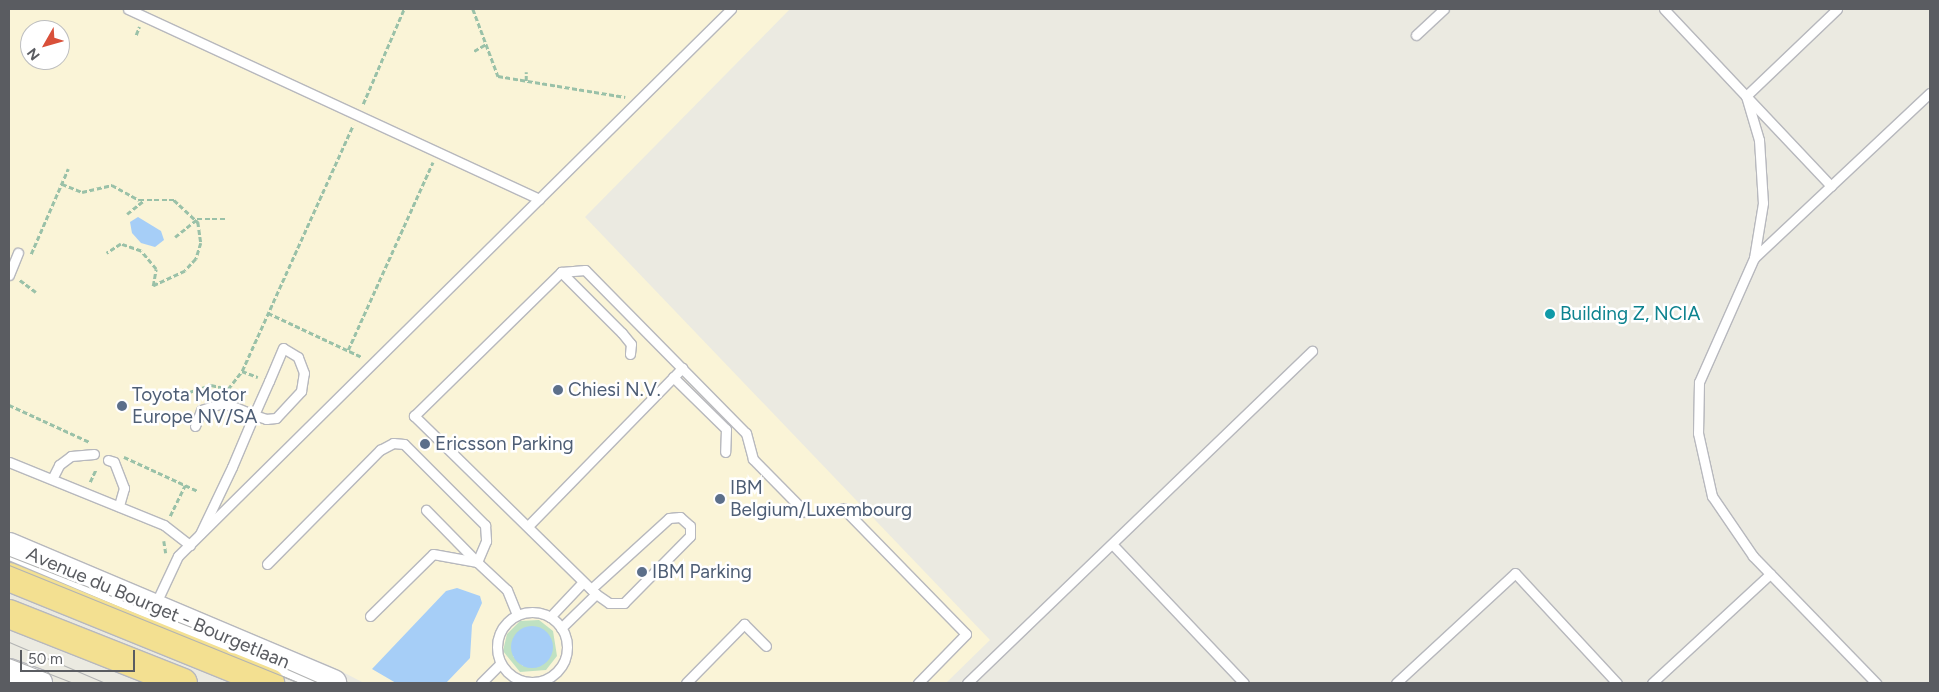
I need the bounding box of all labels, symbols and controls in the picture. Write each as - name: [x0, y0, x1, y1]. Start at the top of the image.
- north arrow: [20, 20, 70, 70]
- text: N: [24, 44, 44, 63]
- place label: Building Z, NCIA: [1560, 303, 1700, 325]
- marker: Building Z, NCIA: [1544, 308, 1556, 320]
- place label: Chiesi N.V.: [568, 379, 661, 401]
- place label: Toyota Motor Europe NV/SA: [132, 384, 257, 428]
- marker: Chiesi N.V.: [552, 384, 564, 396]
- marker: Toyota Motor Europe NV/SA: [116, 400, 128, 412]
- place label: Ericsson Parking: [435, 433, 574, 455]
- marker: Ericsson Parking: [419, 438, 431, 450]
- place label: IBM Belgium/Luxembourg: [730, 477, 912, 521]
- marker: IBM Belgium/Luxembourg: [714, 493, 726, 505]
- street label: Avenue du Bourget - Bourgetlaan: [23, 542, 293, 674]
- place label: IBM Parking: [652, 561, 752, 583]
- marker: IBM Parking: [636, 566, 648, 578]
- scale bar: [22, 640, 138, 672]
- text: 50 m: [28, 650, 63, 668]

